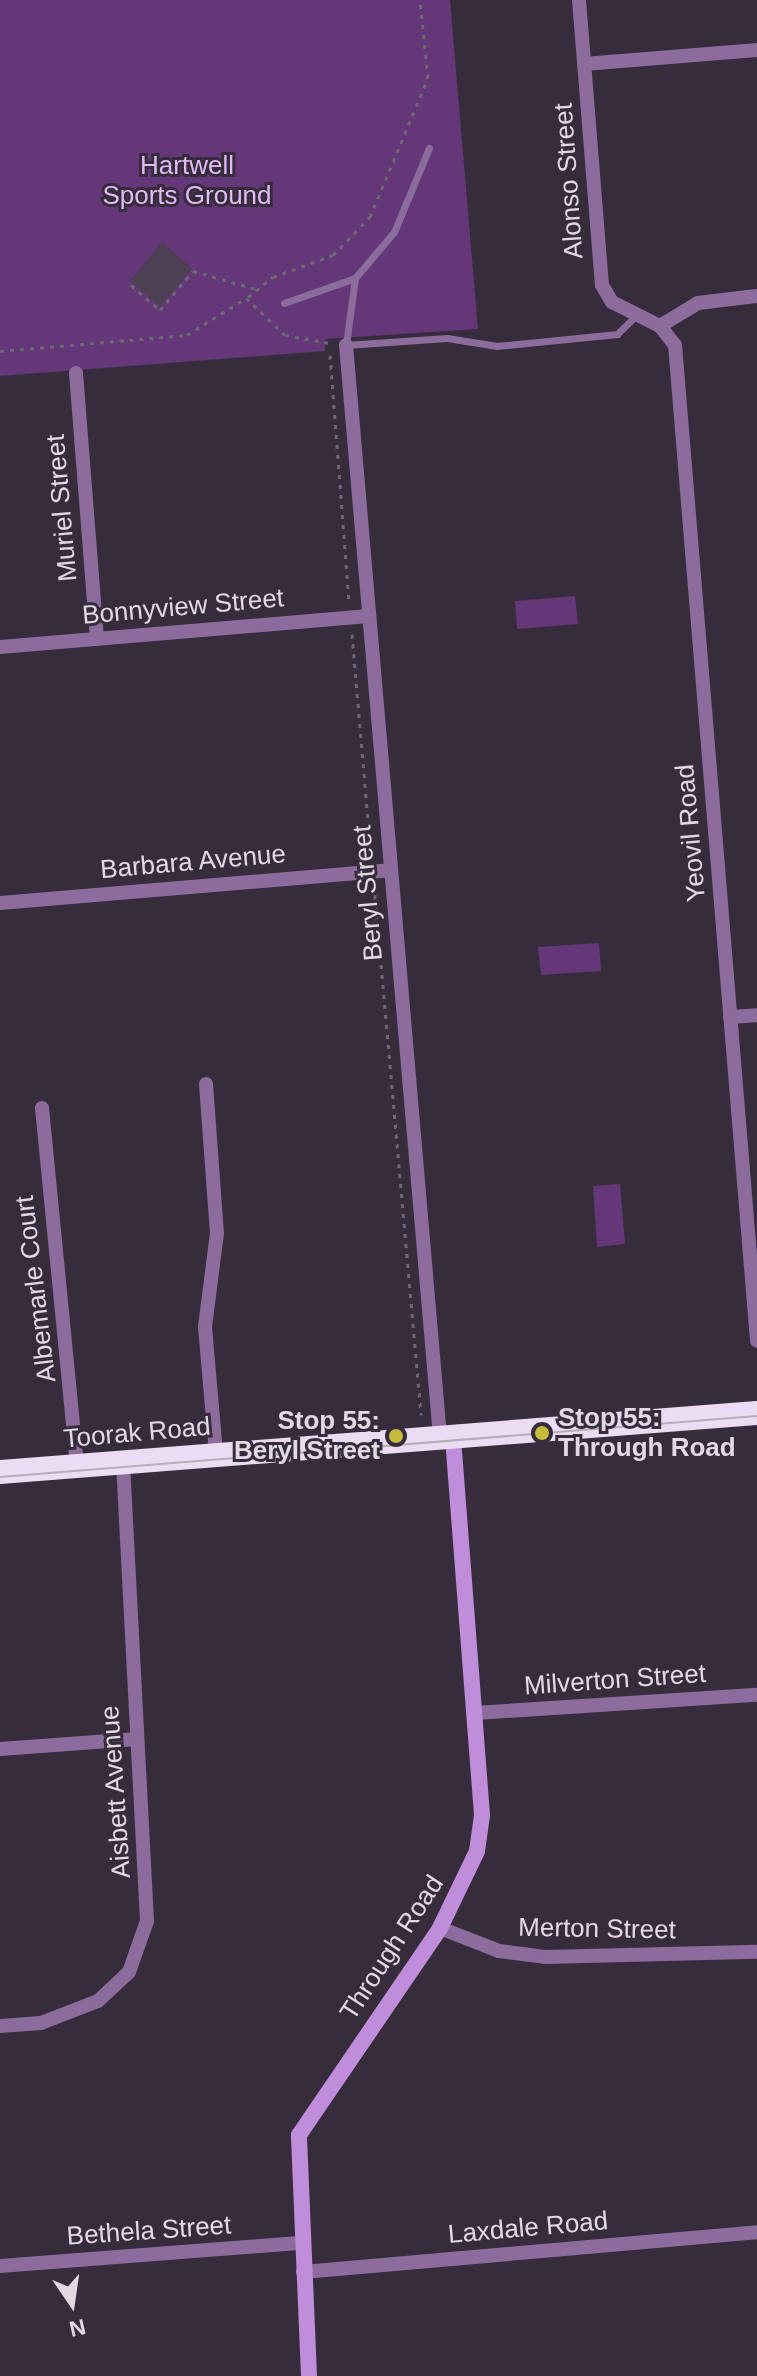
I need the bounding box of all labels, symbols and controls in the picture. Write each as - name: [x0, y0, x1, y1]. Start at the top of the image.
- street label: Alonso Street: [548, 102, 590, 260]
- park label: Hartwell Sports Ground: [102, 150, 272, 212]
- street label: Muriel Street: [40, 433, 84, 583]
- street label: Bonnyview Street: [81, 583, 285, 631]
- street label: Yeovil Road: [669, 763, 713, 903]
- street label: Beryl Street: [347, 824, 389, 962]
- street label: Barbara Avenue: [98, 838, 288, 886]
- street label: Albemarle Court: [9, 1194, 63, 1384]
- place label: Stop 55: Through Road: [558, 1402, 736, 1464]
- place label: Stop 55: Beryl Street: [234, 1405, 380, 1466]
- street label: Toorak Road: [62, 1411, 212, 1455]
- marker: Stop 55: Through Road: [533, 1424, 551, 1442]
- marker: Stop 55: Beryl Street: [387, 1427, 405, 1445]
- street label: Milverton Street: [523, 1658, 707, 1702]
- street label: Aisbett Avenue: [94, 1704, 138, 1880]
- street label: Through Road: [334, 1870, 450, 2026]
- street label: Merton Street: [518, 1912, 676, 1946]
- street label: Laxdale Road: [447, 2205, 609, 2251]
- street label: Bethela Street: [66, 2210, 232, 2252]
- north arrow: [32, 2264, 112, 2344]
- text: N: [67, 2314, 88, 2342]

